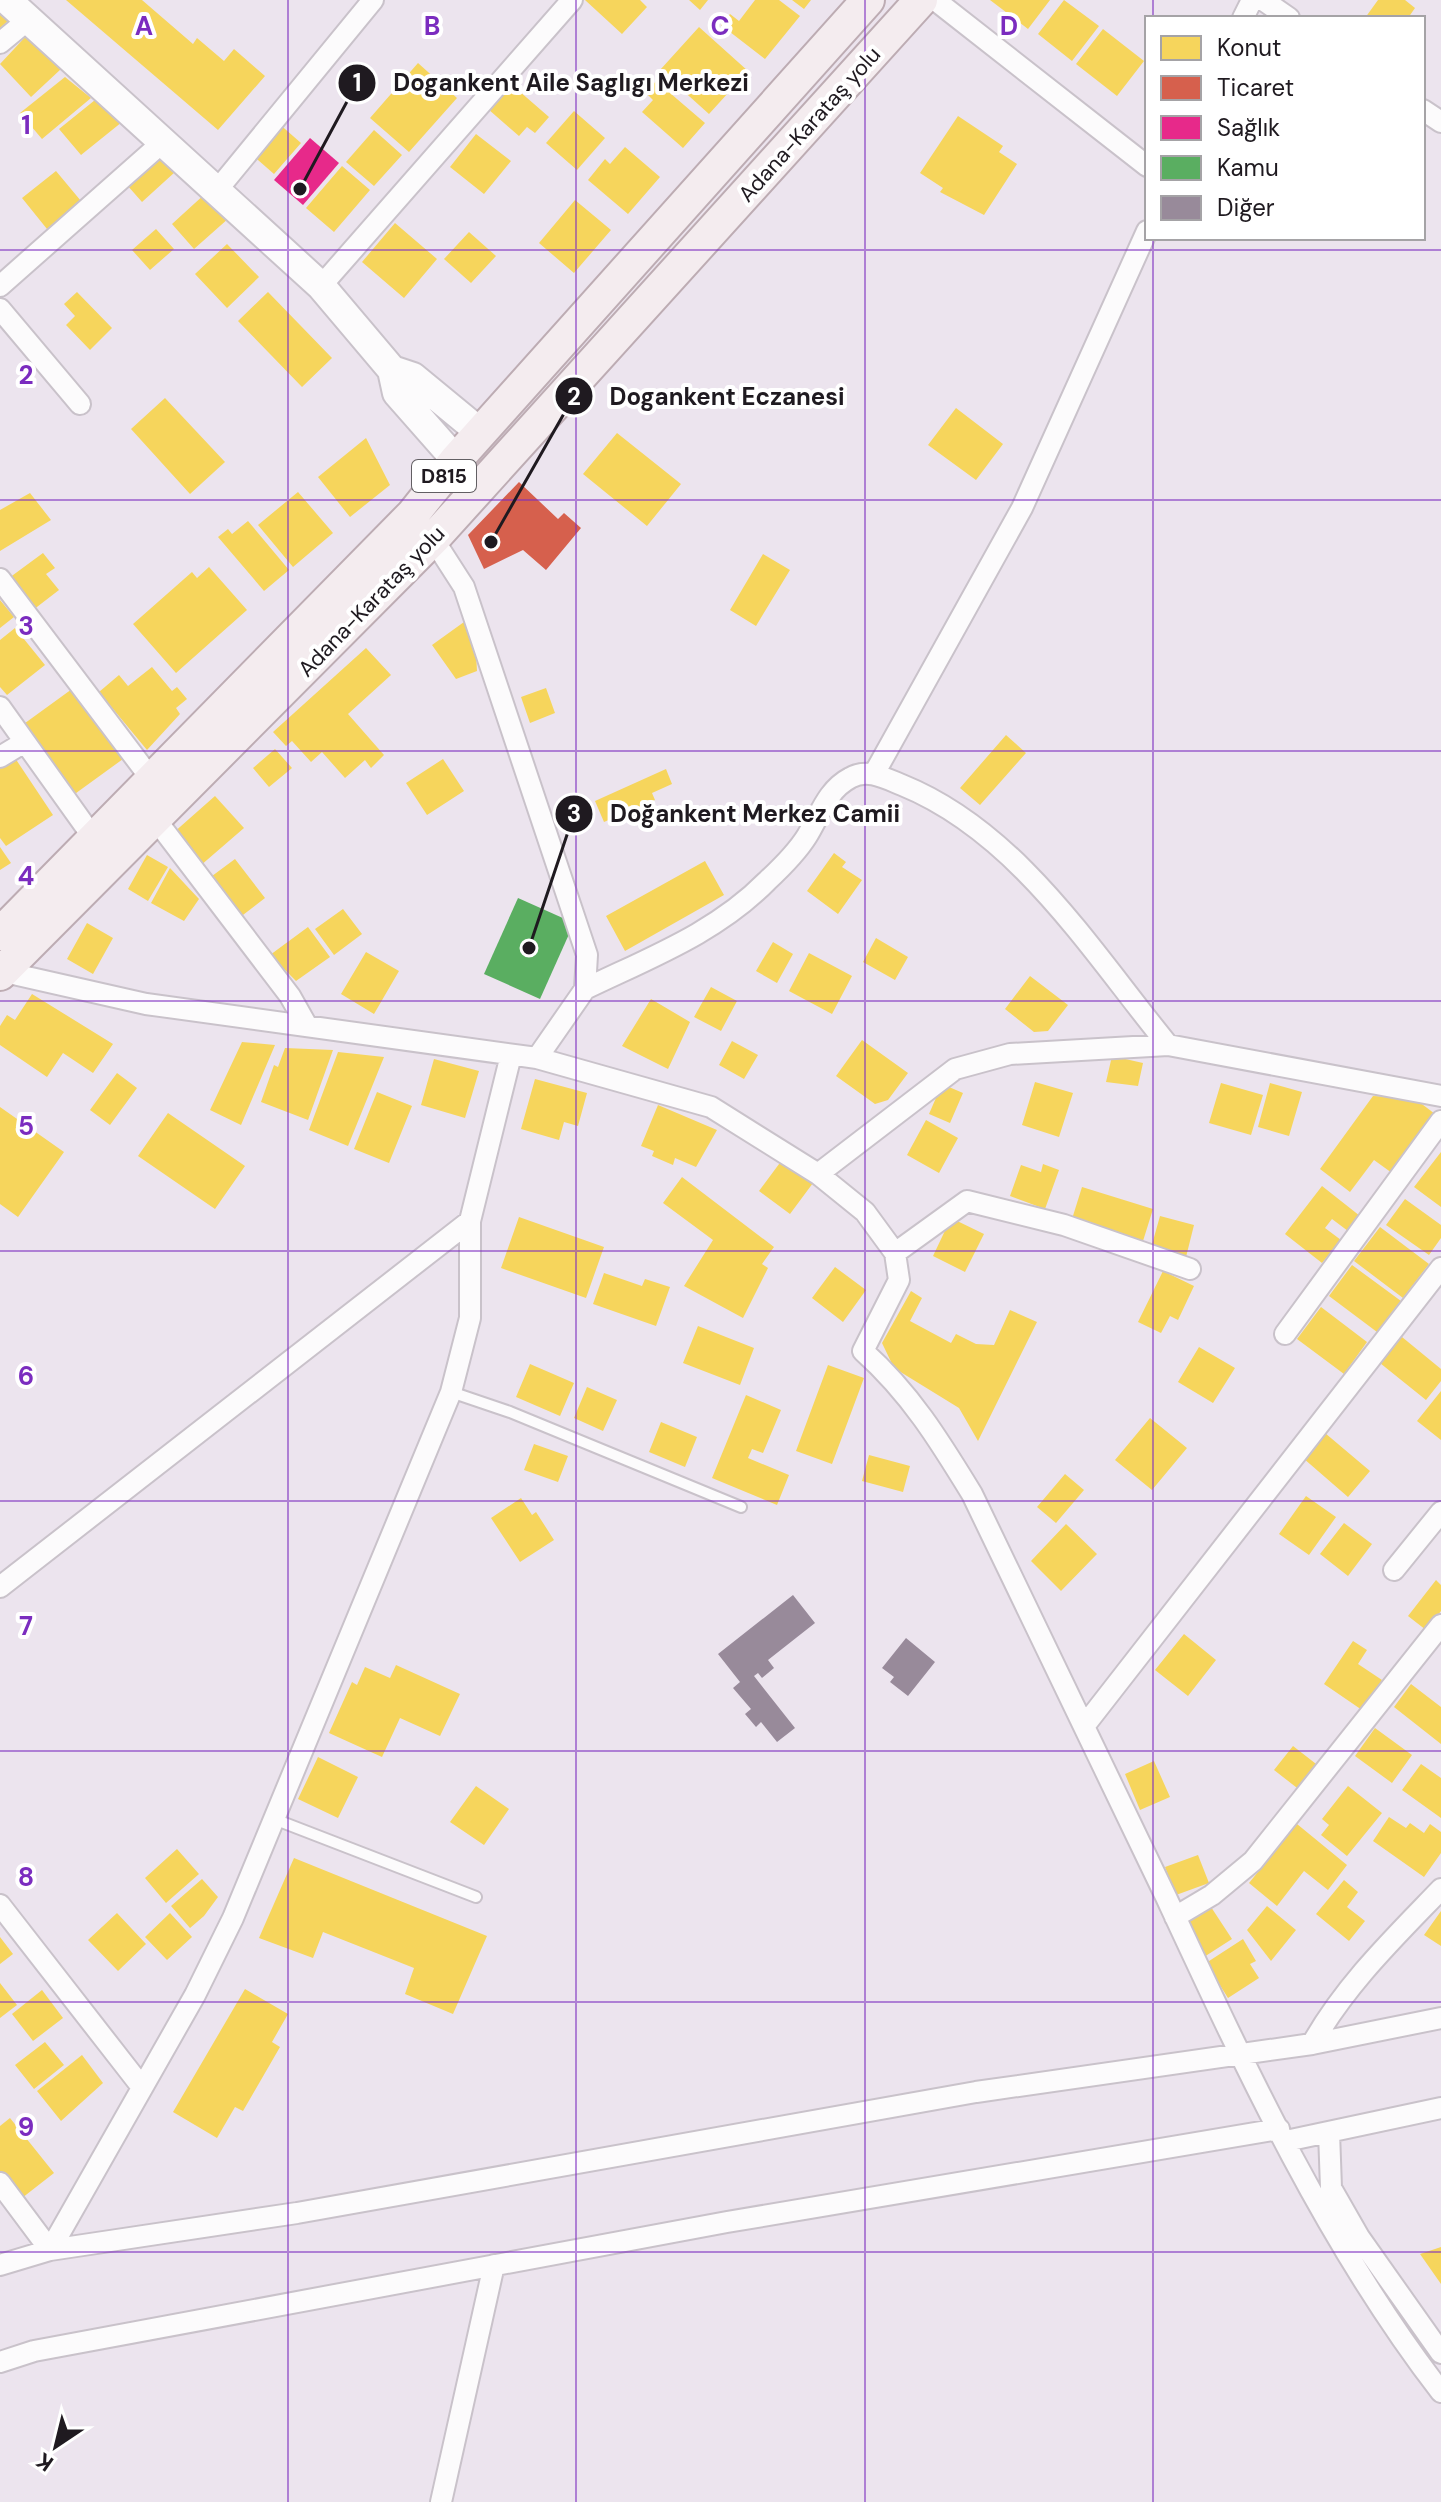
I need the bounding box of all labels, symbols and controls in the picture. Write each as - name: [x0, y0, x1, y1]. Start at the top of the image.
- text: A: [135, 9, 153, 43]
- text: B: [424, 9, 440, 43]
- text: C: [710, 9, 730, 43]
- text: D: [1000, 9, 1018, 43]
- legend: [1145, 16, 1425, 240]
- text: Konut: [1217, 32, 1281, 63]
- street label: Adana-Karataş yolu: [732, 40, 887, 208]
- callout: Dogankent Aile Saglıgı Merkezi: [337, 59, 765, 107]
- text: 1: [353, 67, 361, 98]
- text: Dogankent Aile Saglıgı Merkezi: [393, 67, 749, 98]
- text: Ticaret: [1217, 72, 1294, 103]
- text: 1: [21, 108, 31, 142]
- text: Sağlık: [1217, 112, 1280, 143]
- text: Kamu: [1217, 152, 1279, 183]
- text: Diğer: [1217, 192, 1275, 223]
- text: 2: [18, 358, 34, 392]
- callout: Dogankent Eczanesi: [554, 372, 861, 420]
- text: 2: [567, 381, 581, 412]
- text: Dogankent Eczanesi: [609, 381, 845, 412]
- road number: D815: [412, 460, 476, 492]
- street label: Adana-Karataş yolu: [292, 519, 451, 683]
- text: 3: [18, 609, 34, 643]
- callout: Doğankent Merkez Camii: [554, 790, 916, 838]
- text: 3: [567, 798, 581, 829]
- text: Doğankent Merkez Camii: [610, 798, 900, 829]
- text: 4: [18, 859, 34, 893]
- text: 5: [18, 1109, 34, 1143]
- text: 6: [18, 1359, 34, 1393]
- text: 7: [19, 1609, 33, 1643]
- text: 8: [18, 1860, 34, 1894]
- text: 9: [18, 2110, 34, 2144]
- north arrow: [16, 2406, 96, 2486]
- text: K: [31, 2446, 59, 2478]

